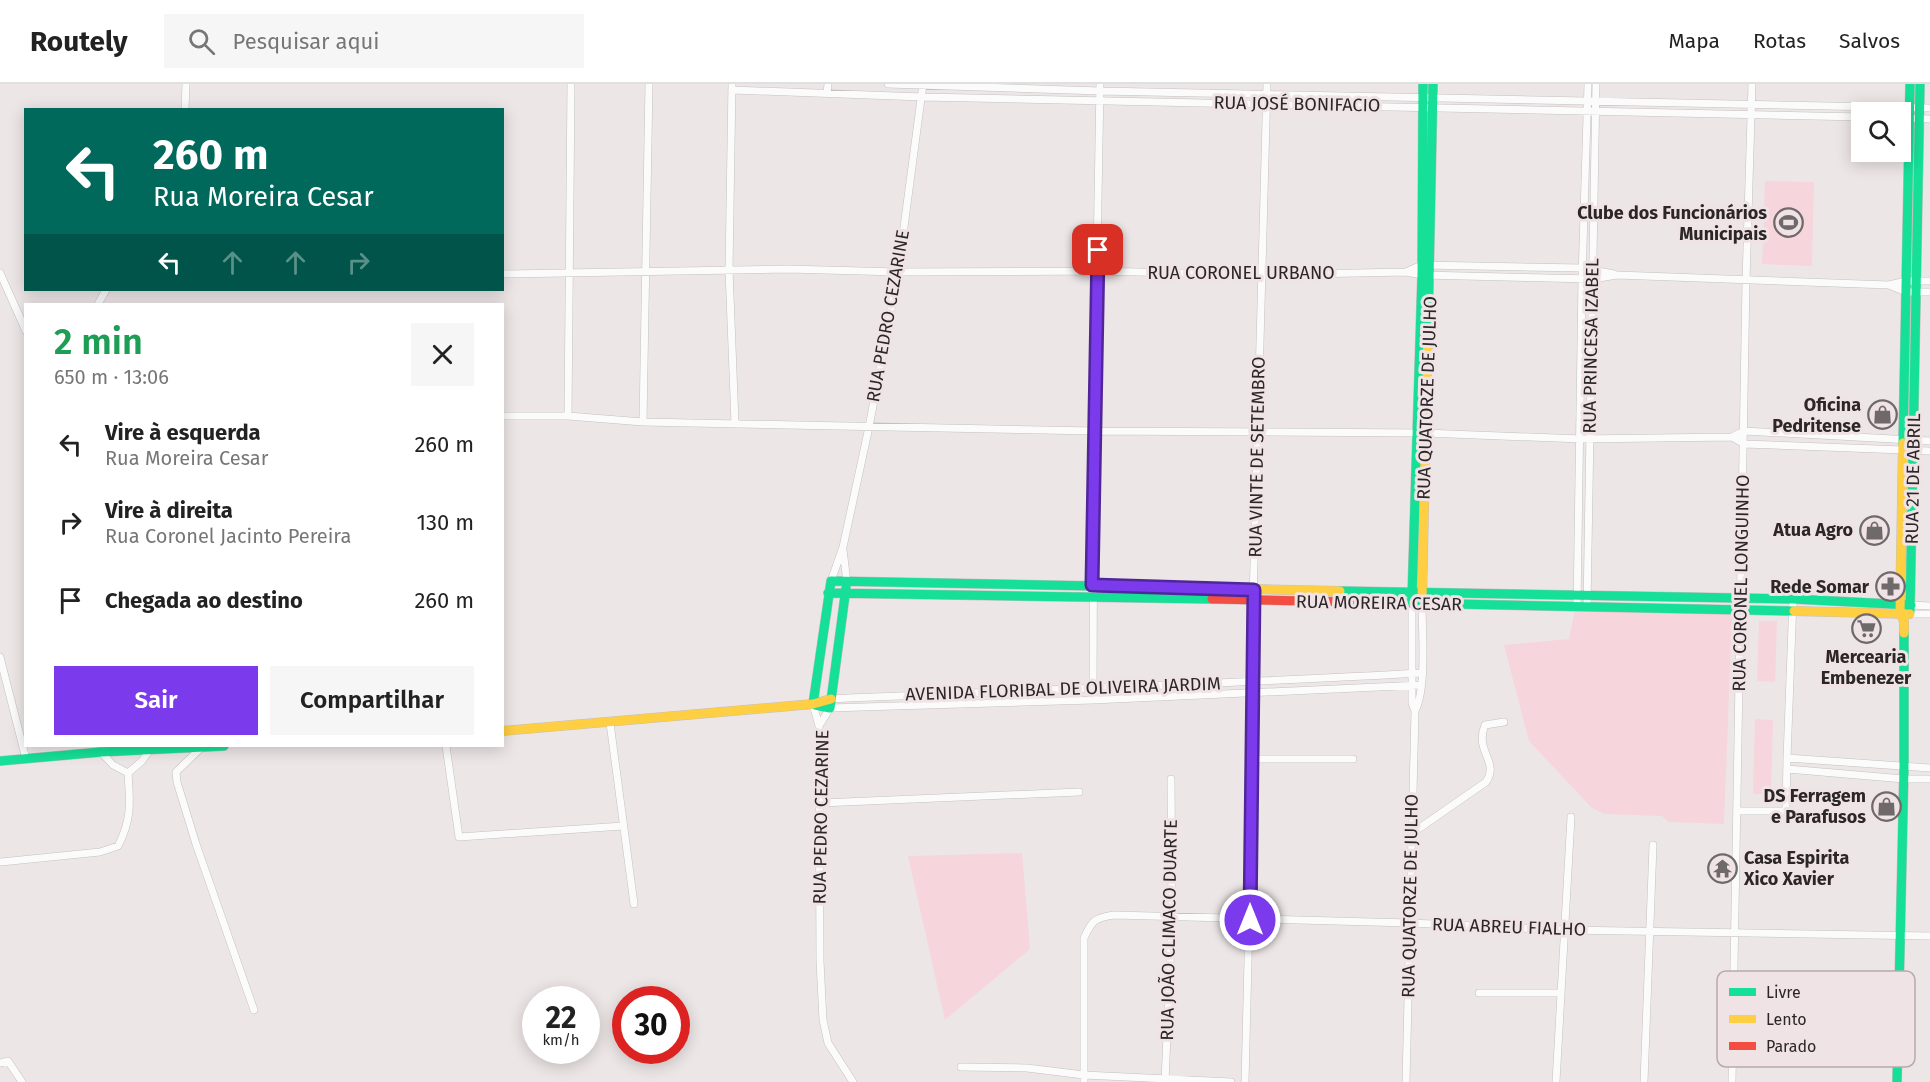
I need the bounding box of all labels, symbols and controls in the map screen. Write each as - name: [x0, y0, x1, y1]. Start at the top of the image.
- search box: [164, 14, 584, 68]
- text: Routely: [30, 25, 128, 58]
- icon: search: [185, 25, 218, 58]
- text: Pesquisar aqui: [233, 28, 380, 55]
- text: Mapa: [1669, 28, 1720, 54]
- text: Rotas: [1753, 28, 1806, 54]
- text: Salvos: [1839, 28, 1900, 54]
- street label: RUA JOSÉ BONIFACIO: [1213, 91, 1381, 116]
- map controls: [1851, 102, 1911, 162]
- button: search: [1851, 102, 1911, 162]
- text: 260 m: [153, 130, 268, 180]
- icon: left: [54, 132, 132, 210]
- text: Rua Moreira Cesar: [153, 181, 374, 213]
- place label: Clube dos Funcionários Municipais: [1577, 202, 1767, 245]
- sports icon: Clube dos Funcionários Municipais: [1772, 207, 1804, 239]
- pin: [1072, 224, 1123, 275]
- street label: RUA PEDRO CEZARINE: [862, 228, 914, 404]
- icon: arrive: [1081, 233, 1114, 266]
- icon: left: [153, 246, 186, 279]
- icon: ahead: [216, 246, 249, 279]
- icon: ahead: [279, 246, 312, 279]
- icon: right: [342, 246, 375, 279]
- street label: RUA PRINCESA IZABEL: [1578, 258, 1604, 434]
- street label: RUA CORONEL URBANO: [1147, 262, 1335, 284]
- street label: RUA QUATORZE DE JULHO: [1412, 296, 1442, 500]
- text: 2 min: [54, 320, 143, 364]
- button: close: [411, 323, 474, 386]
- street label: RUA VINTE DE SETEMBRO: [1244, 356, 1270, 558]
- text: 650 m · 13:06: [54, 365, 169, 389]
- place label: Oficina Pedritense: [1772, 394, 1861, 437]
- shop icon: Oficina Pedritense: [1866, 399, 1898, 431]
- street label: RUA 21 DE ABRIL: [1901, 413, 1925, 545]
- text: Vire à esquerda: [105, 419, 261, 446]
- icon: left: [54, 428, 87, 461]
- text: 260 m: [414, 431, 474, 458]
- text: Rua Moreira Cesar: [105, 446, 268, 470]
- street label: RUA CORONEL LONGUINHO: [1728, 474, 1754, 692]
- text: Vire à direita: [105, 497, 233, 524]
- icon: right: [54, 506, 87, 539]
- text: 130 m: [417, 509, 474, 536]
- shop icon: Atua Agro: [1858, 514, 1890, 546]
- place label: Atua Agro: [1772, 519, 1853, 541]
- text: Rua Coronel Jacinto Pereira: [105, 524, 351, 548]
- pharmacy icon: Rede Somar: [1874, 571, 1906, 603]
- place label: Rede Somar: [1770, 576, 1870, 598]
- icon: arrive: [54, 584, 87, 617]
- text: Chegada ao destino: [105, 587, 303, 614]
- text: 260 m: [414, 587, 474, 614]
- street label: RUA MOREIRA CESAR: [1296, 591, 1462, 615]
- supermarket icon: Mercearia Embenezer: [1850, 612, 1882, 644]
- place label: Mercearia Embenezer: [1821, 646, 1912, 689]
- button: Sair: [54, 666, 258, 735]
- button: Compartilhar: [270, 666, 474, 735]
- street label: AVENIDA FLORIBAL DE OLIVEIRA JARDIM: [905, 672, 1221, 706]
- street label: RUA PEDRO CEZARINE: [808, 730, 834, 904]
- place label: DS Ferragem e Parafusos: [1763, 785, 1866, 828]
- shop icon: DS Ferragem e Parafusos: [1871, 790, 1903, 822]
- street label: RUA QUATORZE DE JULHO: [1397, 794, 1423, 998]
- street label: RUA JOÃO CLIMACO DUARTE: [1155, 819, 1182, 1041]
- place label: Casa Espirita Xico Xavier: [1743, 847, 1849, 890]
- temple icon: Casa Espirita Xico Xavier: [1707, 852, 1739, 884]
- position arrow: [1218, 888, 1282, 952]
- street label: RUA ABREU FIALHO: [1432, 913, 1586, 941]
- legend: [1717, 971, 1915, 1067]
- text: Livre: [1766, 983, 1801, 1002]
- speed limit sign: 30: [612, 986, 690, 1064]
- text: 22: [545, 1000, 577, 1036]
- text: Lento: [1766, 1010, 1807, 1029]
- text: km/h: [542, 1031, 580, 1049]
- text: Parado: [1766, 1037, 1816, 1056]

